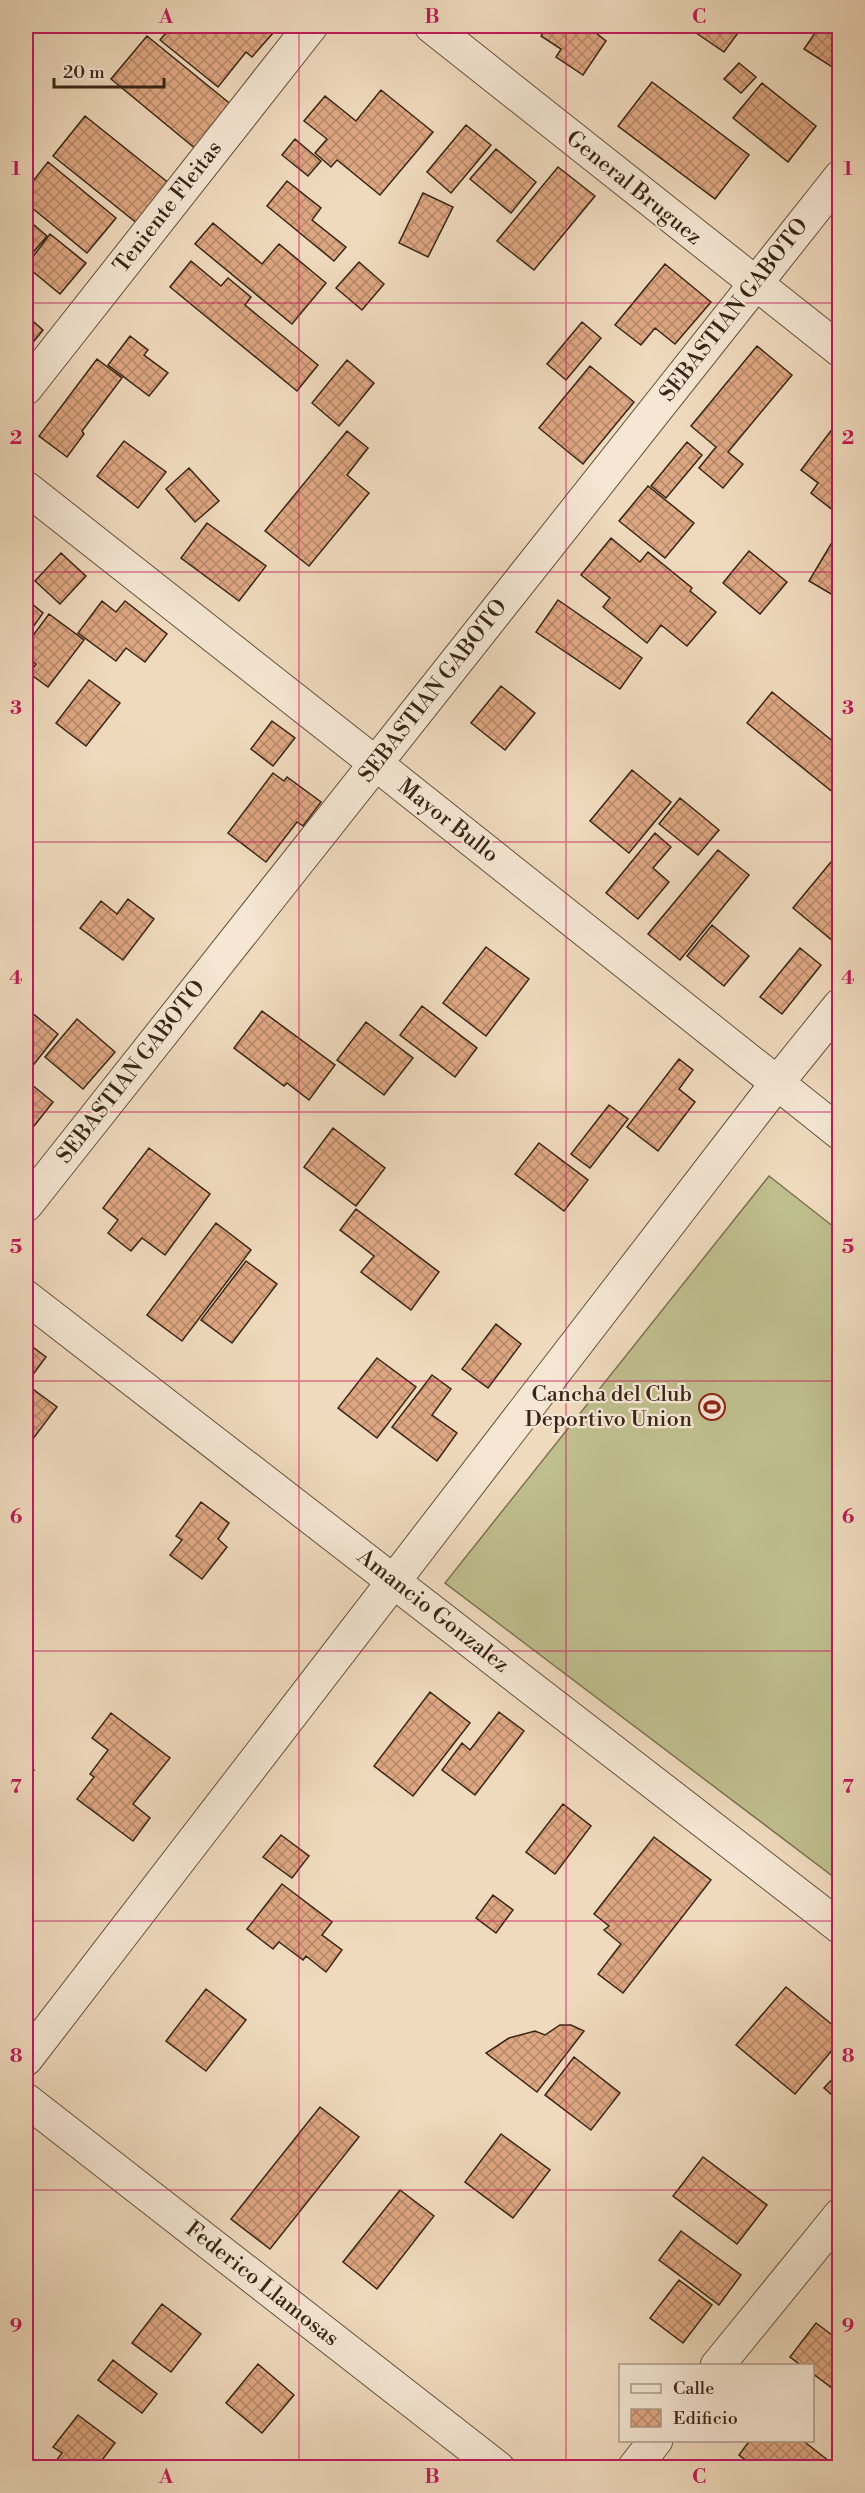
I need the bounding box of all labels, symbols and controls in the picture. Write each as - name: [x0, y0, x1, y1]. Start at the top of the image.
- text: A: [158, 5, 174, 30]
- text: B: [424, 5, 440, 30]
- text: C: [692, 5, 706, 30]
- scale bar: [54, 51, 164, 89]
- text: 20 m: [63, 61, 105, 84]
- street label: General Bruguez: [561, 125, 707, 251]
- street label: Teniente Fleitas: [108, 135, 228, 279]
- text: 1: [11, 157, 21, 182]
- text: 1: [843, 157, 853, 182]
- street label: SEBASTIAN GABOTO: [654, 213, 814, 407]
- text: 2: [10, 426, 22, 451]
- text: 2: [842, 426, 854, 451]
- street label: SEBASTIAN GABOTO: [353, 594, 513, 788]
- text: 3: [10, 696, 22, 721]
- text: 3: [842, 696, 854, 721]
- street label: Mayor Bullo: [392, 773, 504, 869]
- text: 4: [9, 966, 23, 991]
- text: 4: [841, 966, 855, 991]
- street label: SEBASTIAN GABOTO: [51, 975, 211, 1169]
- text: 5: [10, 1235, 22, 1260]
- text: 5: [842, 1235, 854, 1260]
- place label: Cancha del Club Deportivo Union: [525, 1381, 692, 1433]
- sports icon: Cancha del Club Deportivo Union: [697, 1392, 727, 1422]
- text: 6: [10, 1505, 23, 1530]
- text: 6: [842, 1505, 855, 1530]
- street label: Amancio Gonzalez: [351, 1543, 514, 1679]
- text: 7: [10, 1775, 22, 1800]
- text: 7: [842, 1775, 854, 1800]
- text: 8: [10, 2044, 23, 2069]
- text: 8: [842, 2044, 855, 2069]
- street label: Federico Llamosas: [180, 2216, 344, 2352]
- text: 9: [10, 2314, 22, 2339]
- text: 9: [842, 2314, 854, 2339]
- legend: [619, 2364, 814, 2442]
- text: Calle: [673, 2377, 714, 2400]
- text: Edificio: [673, 2407, 738, 2430]
- text: A: [158, 2465, 174, 2490]
- text: B: [424, 2465, 440, 2490]
- text: C: [692, 2465, 706, 2490]

